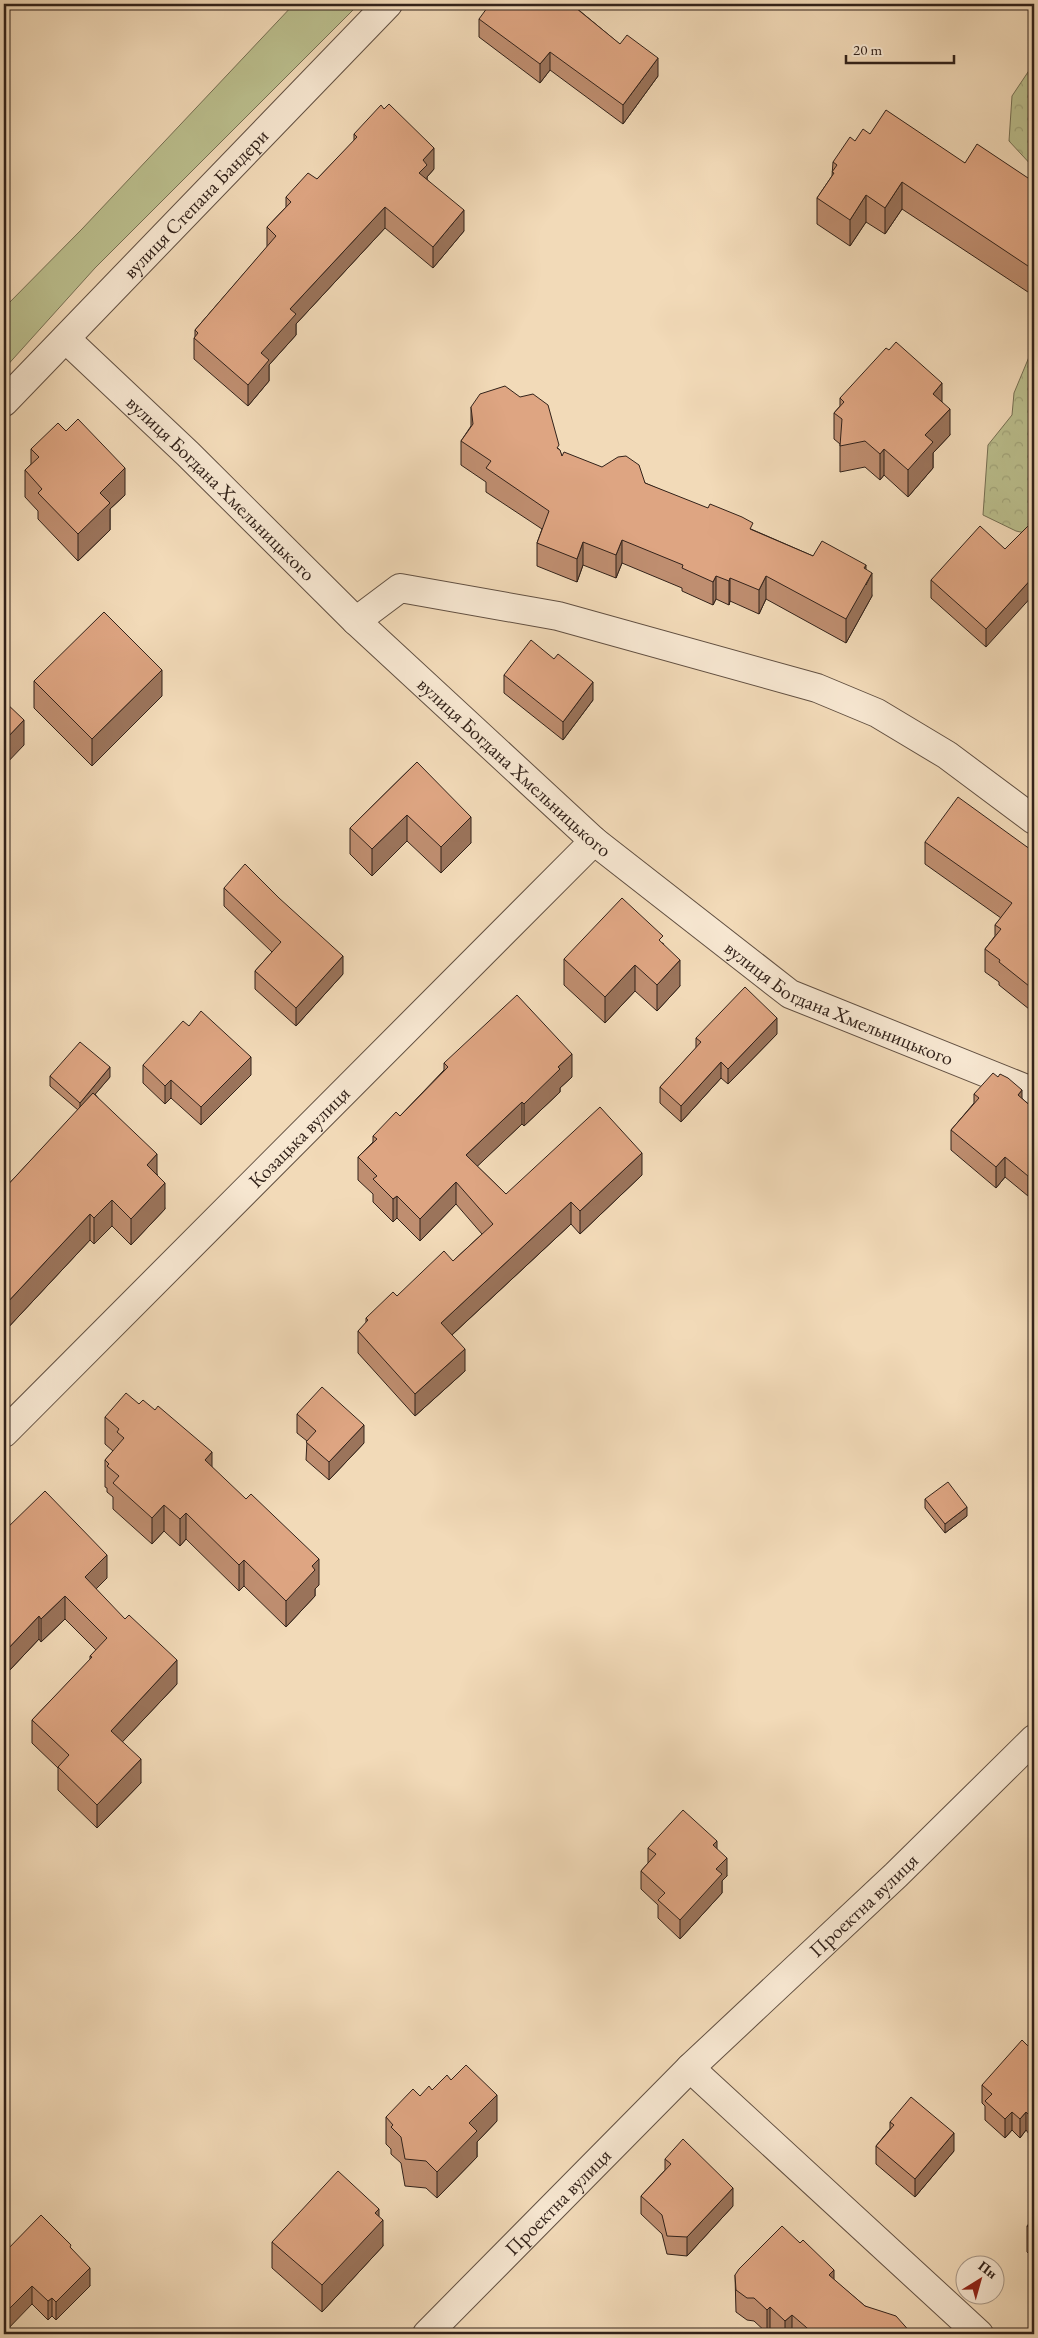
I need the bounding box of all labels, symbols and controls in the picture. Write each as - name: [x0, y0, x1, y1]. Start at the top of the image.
- scale bar: [846, 32, 953, 64]
- text: 20 m: [853, 40, 882, 59]
- street label: вулиця Степана Бандери: [117, 123, 274, 284]
- street label: вулиця Богдана Хмельницького: [121, 390, 321, 586]
- street label: вулиця Богдана Хмельницького: [412, 671, 617, 863]
- street label: вулиця Богдана Хмельницького: [719, 935, 957, 1071]
- street label: Козацька вулиця: [243, 1081, 355, 1193]
- street label: Проектна вулиця: [803, 1847, 924, 1963]
- street label: Проектна вулиця: [499, 2143, 617, 2261]
- north arrow: [956, 2256, 1006, 2306]
- text: Пн: [975, 2257, 1001, 2283]

